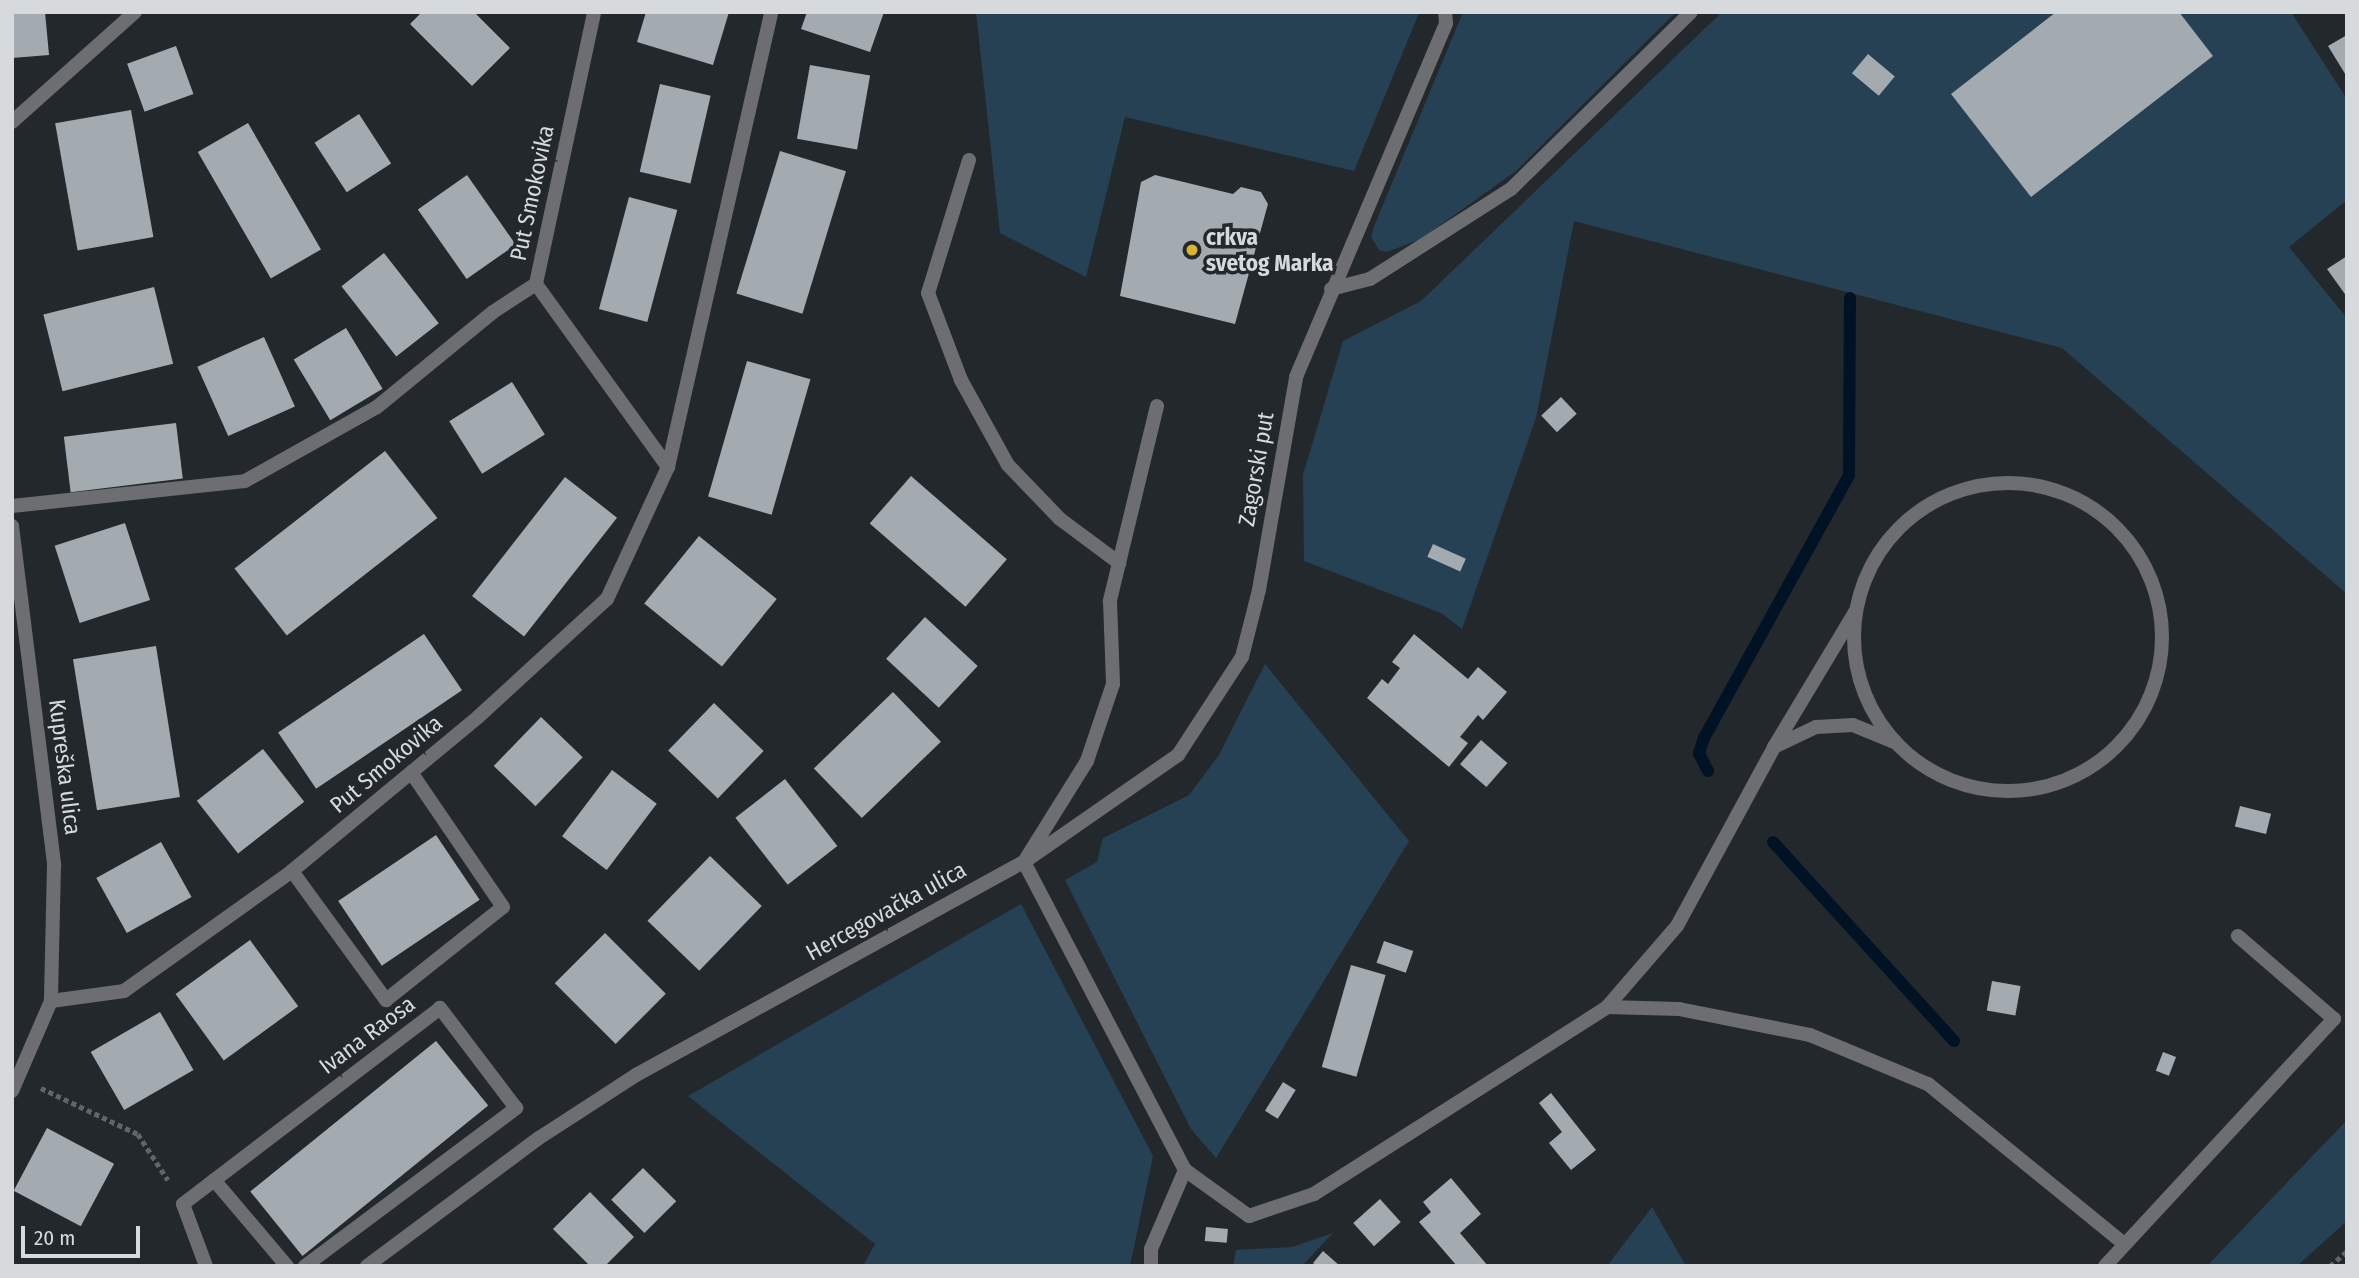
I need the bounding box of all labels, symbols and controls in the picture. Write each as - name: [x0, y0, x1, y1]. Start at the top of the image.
- street label: Put Smokovika: [504, 123, 560, 263]
- place label: crkva svetog Marka: [1206, 223, 1333, 277]
- marker: crkva svetog Marka: [1184, 242, 1200, 258]
- street label: Zagorski put: [1232, 410, 1280, 528]
- street label: Kupreška ulica: [43, 698, 87, 836]
- street label: Put Smokovika: [324, 709, 448, 819]
- street label: Hercegovačka ulica: [801, 856, 971, 966]
- street label: Ivana Raosa: [314, 990, 420, 1080]
- scale bar: [24, 1212, 144, 1256]
- text: 20 m: [34, 1225, 75, 1251]

